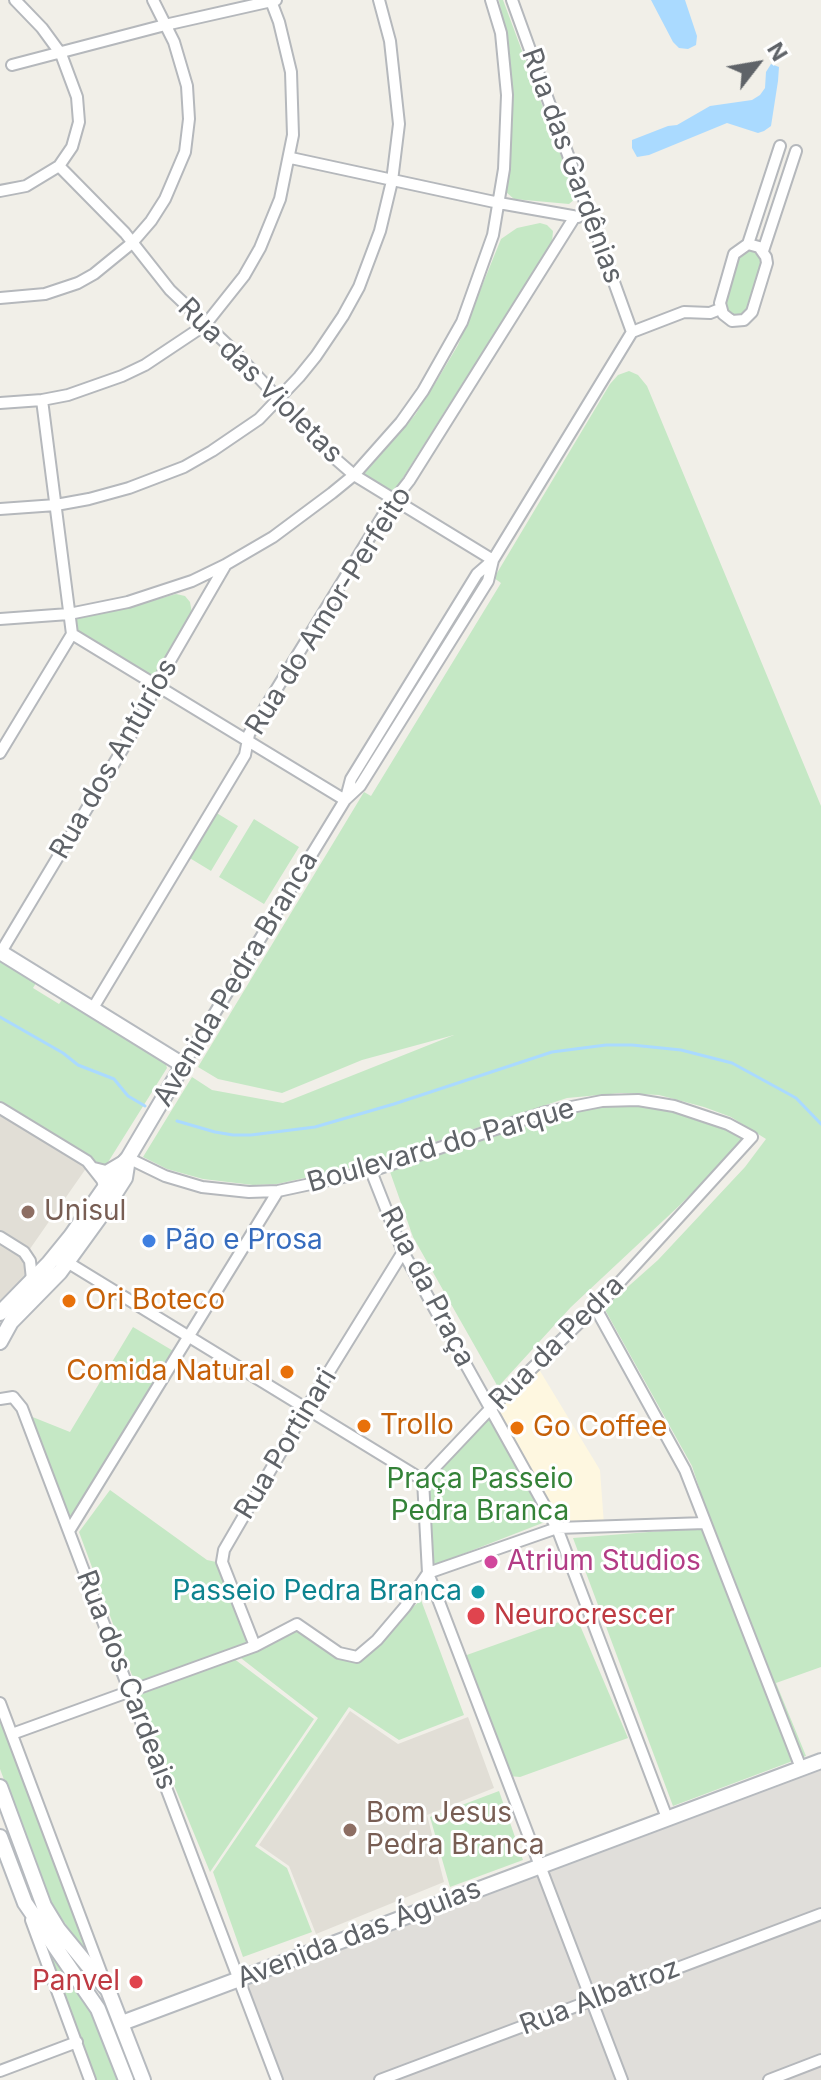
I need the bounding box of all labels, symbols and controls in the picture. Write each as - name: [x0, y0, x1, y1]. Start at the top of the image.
- north arrow: [717, 24, 797, 104]
- text: N: [762, 38, 793, 66]
- street label: Rua das Gardênias: [514, 44, 630, 288]
- street label: Rua das Violetas: [171, 292, 349, 470]
- street label: Rua do Amor-Perfeito: [239, 481, 419, 741]
- street label: Rua dos Antúrios: [43, 653, 185, 865]
- street label: Avenida Pedra Branca: [147, 845, 325, 1113]
- street label: Boulevard do Parque: [304, 1092, 578, 1200]
- place label: Unisul: [44, 1195, 126, 1229]
- street label: Rua da Praça: [372, 1201, 482, 1373]
- marker: Unisul: [19, 1203, 37, 1221]
- place label: Pão e Prosa: [165, 1224, 323, 1258]
- marker: Pão e Prosa: [140, 1232, 158, 1250]
- street label: Rua da Pedra: [483, 1269, 631, 1417]
- place label: Ori Boteco: [85, 1284, 225, 1318]
- marker: Ori Boteco: [60, 1292, 78, 1310]
- place label: Comida Natural: [66, 1355, 271, 1389]
- street label: Rua Portinari: [228, 1363, 344, 1525]
- marker: Comida Natural: [278, 1363, 296, 1381]
- place label: Trollo: [380, 1409, 454, 1443]
- place label: Go Coffee: [533, 1411, 667, 1445]
- marker: Trollo: [355, 1417, 373, 1435]
- marker: Go Coffee: [508, 1419, 526, 1437]
- park label: Praça Passeio Pedra Branca: [386, 1463, 574, 1529]
- place label: Atrium Studios: [507, 1545, 701, 1579]
- marker: Atrium Studios: [482, 1553, 500, 1571]
- street label: Rua dos Cardeais: [69, 1566, 183, 1794]
- place label: Passeio Pedra Branca: [173, 1575, 462, 1609]
- marker: Passeio Pedra Branca: [469, 1583, 487, 1601]
- place label: Neurocrescer: [494, 1599, 675, 1633]
- marker: Neurocrescer: [465, 1605, 487, 1627]
- place label: Bom Jesus Pedra Branca: [366, 1797, 544, 1863]
- marker: Bom Jesus Pedra Branca: [341, 1821, 359, 1839]
- street label: Avenida das Águias: [232, 1872, 486, 1996]
- street label: Rua Albatroz: [515, 1951, 685, 2043]
- place label: Panvel: [32, 1965, 120, 1999]
- marker: Panvel: [127, 1973, 145, 1991]

